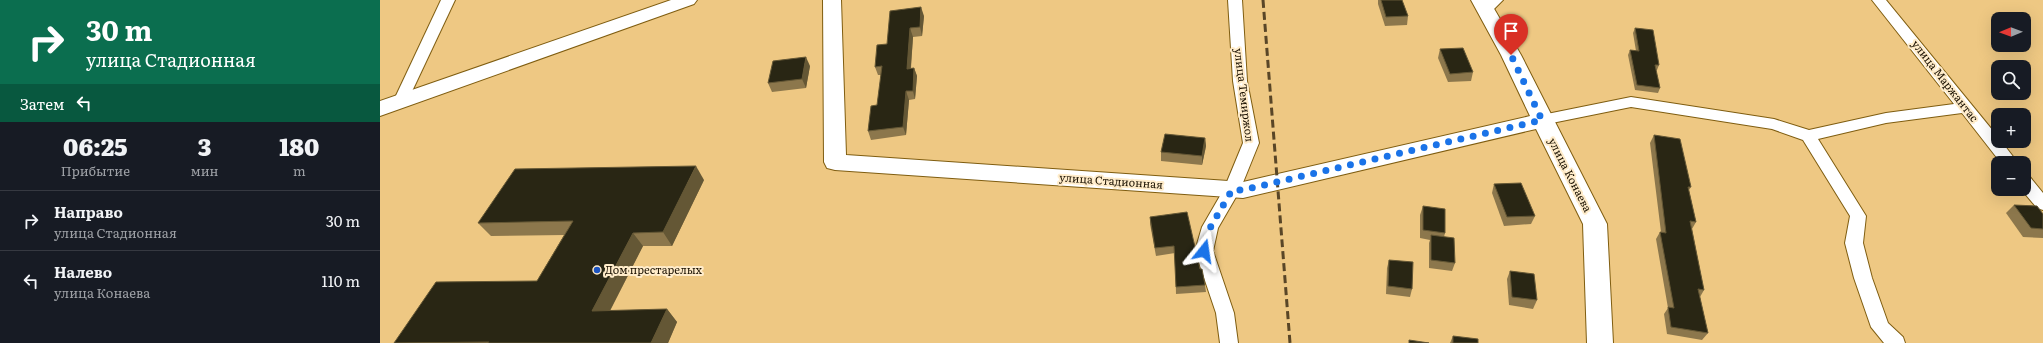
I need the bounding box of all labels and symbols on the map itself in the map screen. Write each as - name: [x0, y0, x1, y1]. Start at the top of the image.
- north arrow: [1991, 12, 2031, 52]
- pin: [1494, 14, 1528, 55]
- street label: улица Маржантас: [1909, 36, 1983, 125]
- street label: улица Темиржол: [1231, 47, 1259, 143]
- street label: улица Конаева: [1545, 135, 1597, 215]
- street label: улица Стадионная: [1059, 168, 1164, 192]
- position arrow: [1183, 230, 1225, 272]
- place label: Дом престарелых: [605, 261, 703, 277]
- marker: Дом престарелых: [592, 265, 602, 275]

